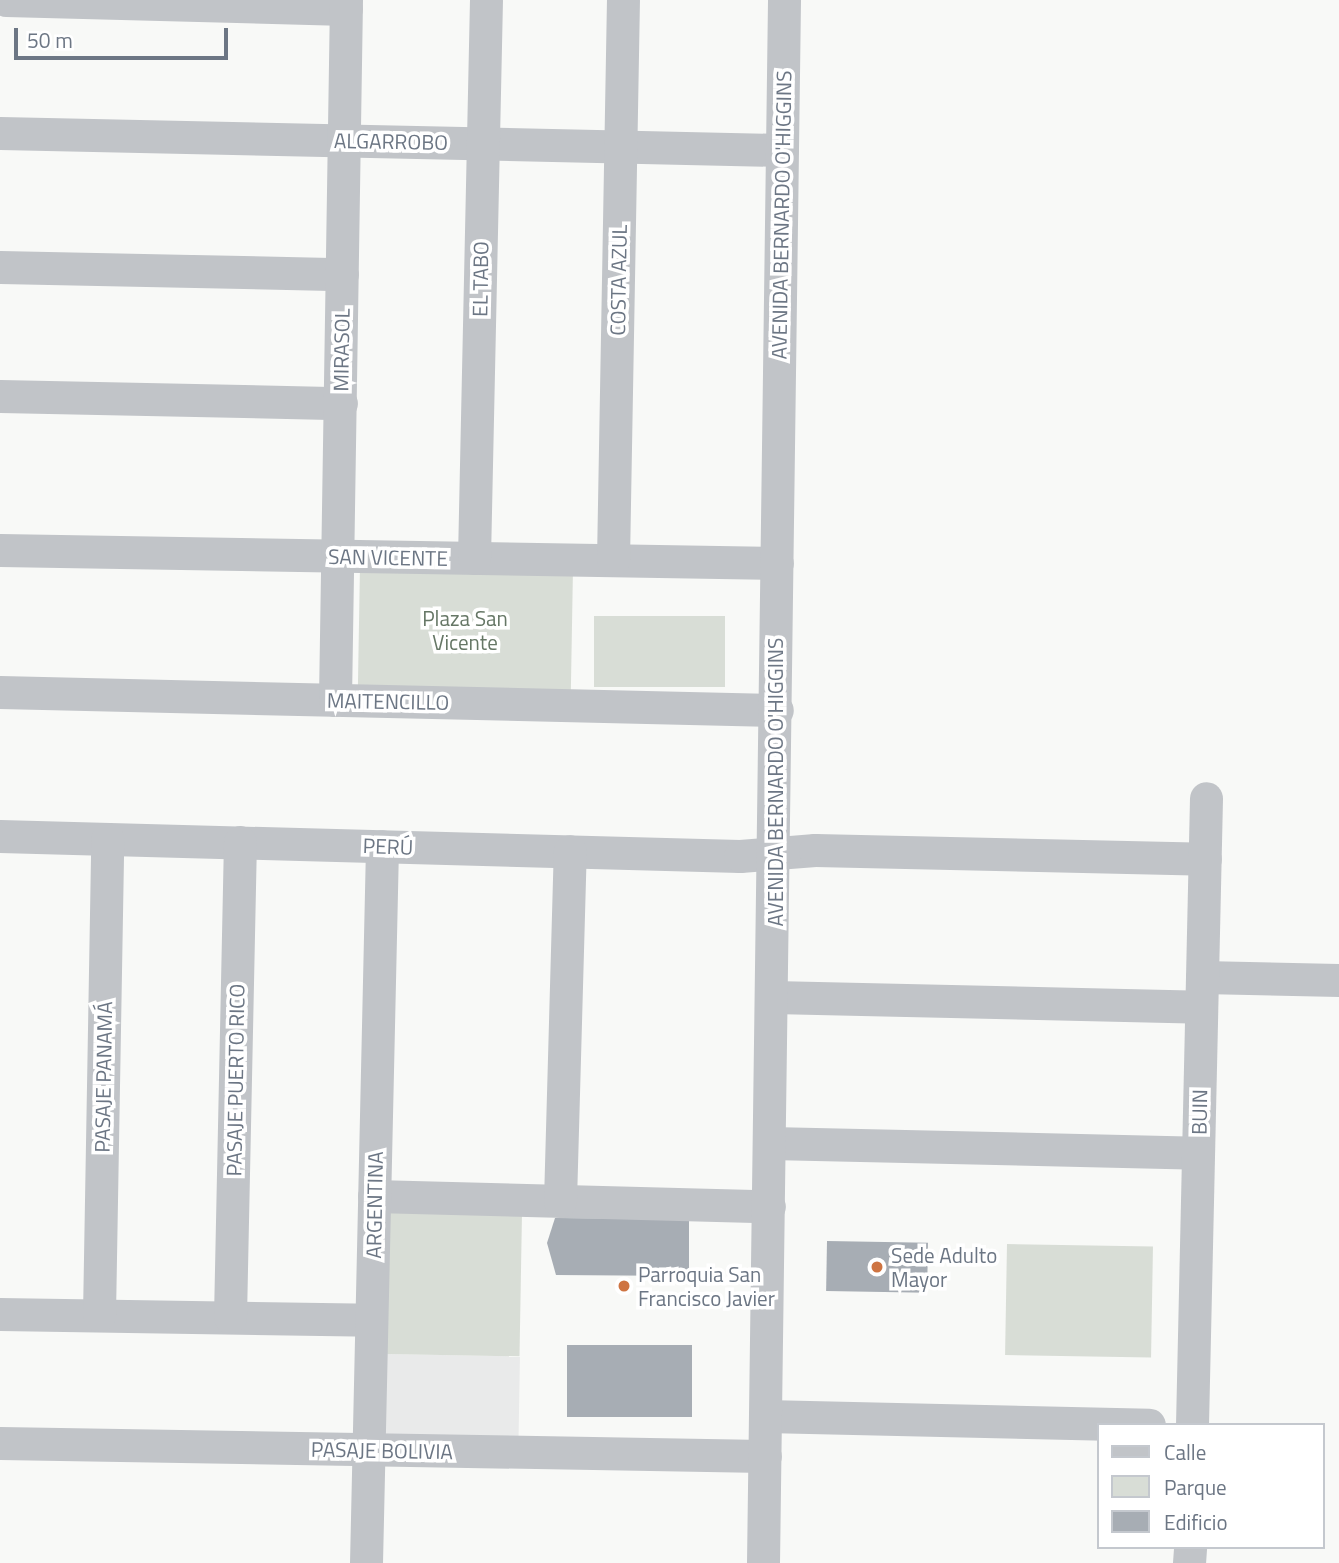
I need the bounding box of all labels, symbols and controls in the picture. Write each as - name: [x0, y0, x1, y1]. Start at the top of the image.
- scale bar: [18, 14, 231, 58]
- text: 50 m: [27, 24, 73, 56]
- street label: AVENIDA BERNARDO O'HIGGINS: [766, 70, 796, 360]
- street label: ALGARROBO: [334, 127, 448, 155]
- street label: COSTA AZUL: [604, 224, 632, 336]
- street label: EL TABO: [467, 241, 493, 317]
- street label: MIRASOL: [328, 308, 354, 392]
- street label: SAN VICENTE: [328, 543, 448, 571]
- park label: Plaza San Vicente: [422, 605, 508, 655]
- street label: AVENIDA BERNARDO O'HIGGINS: [762, 638, 788, 926]
- street label: MAITENCILLO: [327, 687, 449, 715]
- street label: PERÚ: [362, 833, 414, 859]
- street label: PASAJE PUERTO RICO: [221, 983, 249, 1177]
- street label: PASAJE PANAMÁ: [89, 1001, 117, 1153]
- street label: BUIN: [1186, 1089, 1212, 1135]
- street label: ARGENTINA: [360, 1151, 388, 1259]
- place label: Sede Adulto Mayor: [891, 1242, 997, 1292]
- marker: Sede Adulto Mayor: [869, 1259, 885, 1275]
- place label: Parroquia San Francisco Javier: [638, 1261, 775, 1311]
- marker: Parroquia San Francisco Javier: [616, 1278, 632, 1294]
- legend: [1098, 1423, 1325, 1549]
- street label: PASAJE BOLIVIA: [311, 1436, 453, 1464]
- text: Calle: [1164, 1436, 1206, 1468]
- text: Parque: [1164, 1471, 1227, 1503]
- text: Edificio: [1164, 1506, 1228, 1538]

